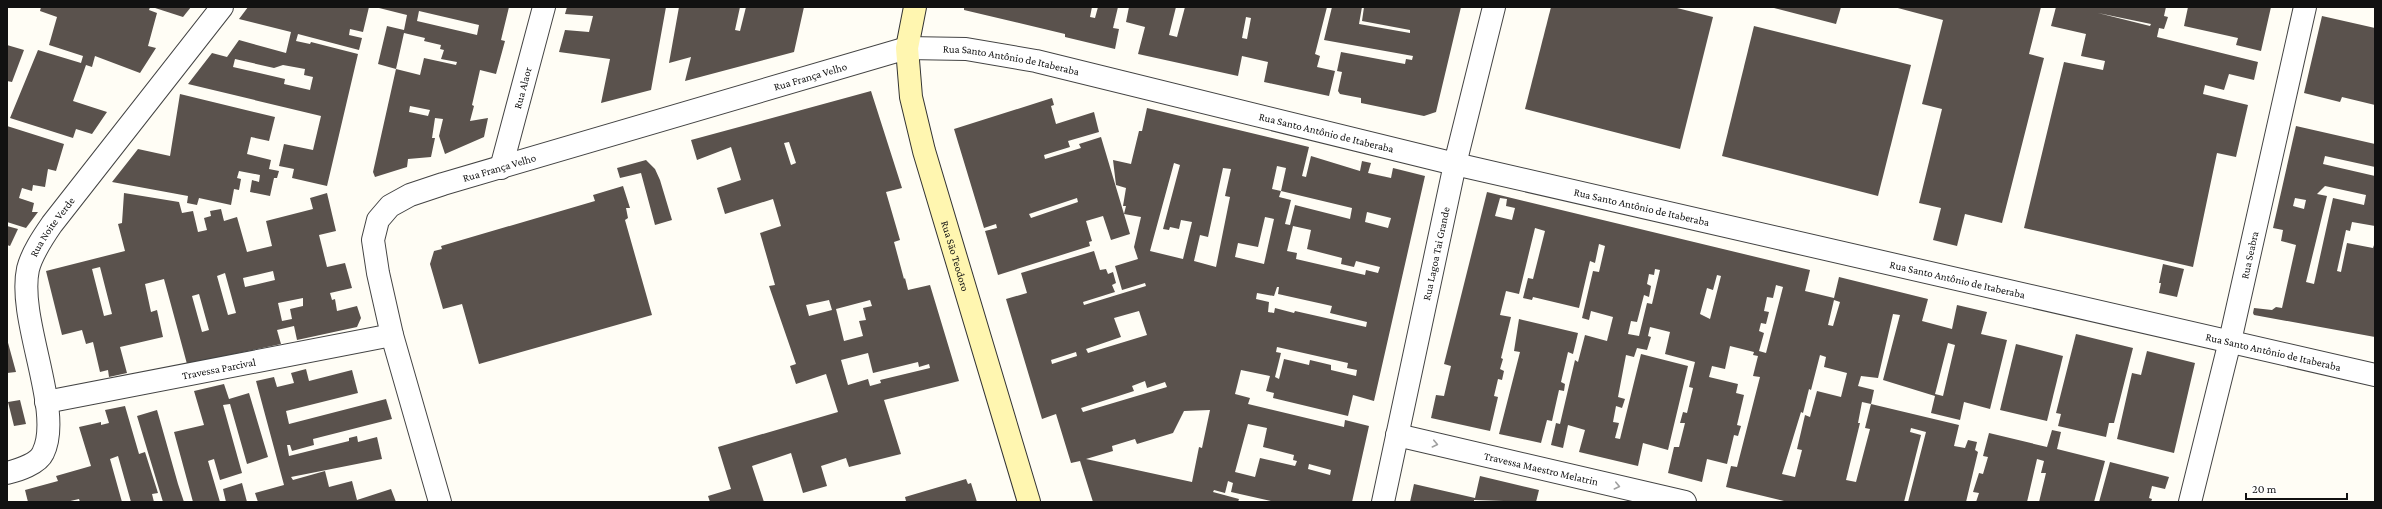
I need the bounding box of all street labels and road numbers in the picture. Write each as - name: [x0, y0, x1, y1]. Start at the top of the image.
- street label: Rua Santo Antônio de Itaberaba: [943, 43, 1081, 77]
- street label: Rua França Velho: [772, 60, 849, 93]
- street label: Rua Alaor: [511, 66, 534, 110]
- street label: Rua Santo Antônio de Itaberaba: [1258, 110, 1395, 155]
- street label: Rua França Velho: [461, 151, 538, 184]
- street label: Rua Santo Antônio de Itaberaba: [1573, 185, 1711, 228]
- street label: Rua Noite Verde: [27, 194, 77, 259]
- street label: Rua Lagoa Tai Grande: [1420, 205, 1452, 301]
- street label: Rua São Teodoro: [939, 219, 972, 293]
- street label: Rua Seabra: [2238, 230, 2260, 280]
- street label: Rua Santo Antônio de Itaberaba: [1889, 258, 2026, 301]
- street label: Rua Santo Antônio de Itaberaba: [2204, 330, 2342, 373]
- street label: Travessa Parcival: [181, 356, 257, 382]
- street label: Travessa Maestro Melatrin: [1483, 449, 1600, 488]

